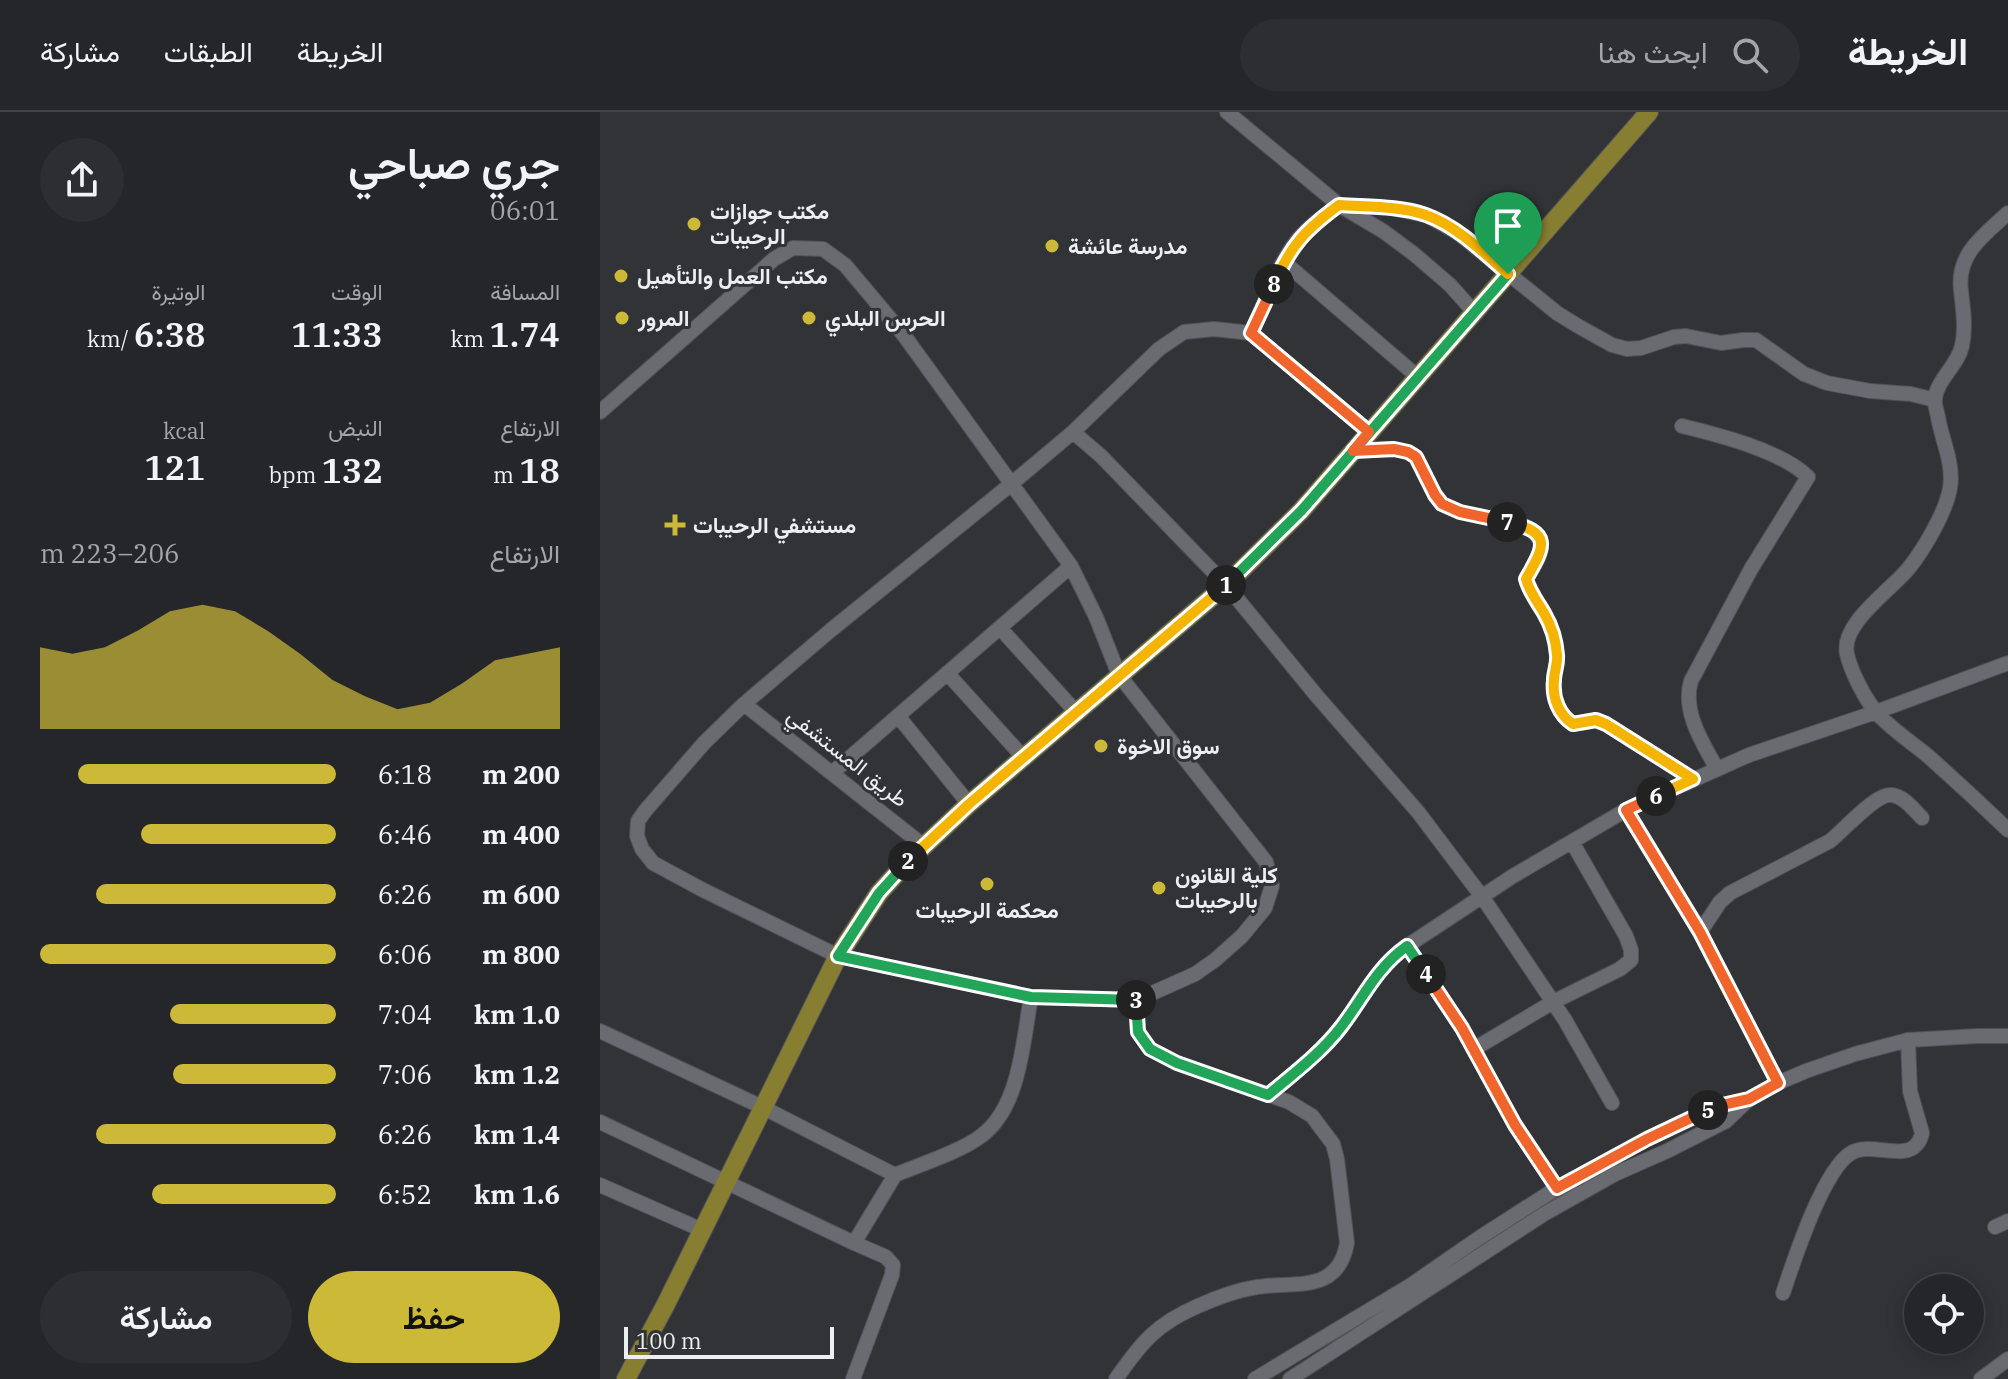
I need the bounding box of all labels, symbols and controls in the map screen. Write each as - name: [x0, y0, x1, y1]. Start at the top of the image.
- search box: [1240, 19, 1800, 91]
- text: الخريطة: [1848, 26, 1968, 75]
- text: ابحث هنا: [1598, 32, 1708, 71]
- text: مشاركة: [40, 33, 120, 70]
- text: الطبقات: [164, 33, 253, 70]
- text: الخريطة: [297, 33, 383, 70]
- icon: search: [1728, 33, 1772, 77]
- text: جري صباحي: [348, 134, 560, 191]
- button: share: [40, 138, 124, 222]
- pin: [1474, 192, 1542, 274]
- text: 06:01: [490, 193, 560, 227]
- place label: مكتب جوازات الرحيبات: [710, 196, 829, 250]
- icon: arrive: [1486, 204, 1530, 248]
- marker: مكتب جوازات الرحيبات: [685, 215, 703, 233]
- place label: مدرسة عائشة: [1068, 231, 1188, 260]
- marker: مدرسة عائشة: [1043, 237, 1061, 255]
- place label: مكتب العمل والتأهيل: [637, 261, 828, 290]
- pin: 8: [1254, 264, 1294, 304]
- marker: مكتب العمل والتأهيل: [612, 267, 630, 285]
- text: 8: [1267, 269, 1281, 298]
- text: الوتيرة: [152, 277, 205, 306]
- text: الوقت: [331, 277, 383, 306]
- text: المسافة: [490, 277, 560, 306]
- place label: المرور: [637, 303, 690, 332]
- place label: الحرس البلدي: [825, 303, 946, 337]
- marker: المرور: [613, 309, 631, 327]
- marker: الحرس البلدي: [800, 309, 818, 327]
- text: 6:38: [134, 312, 205, 356]
- text: 11:33: [291, 312, 383, 356]
- text: 1.74: [489, 312, 560, 356]
- text: /km: [87, 324, 134, 353]
- text: km: [450, 324, 489, 353]
- text: النبض: [328, 413, 383, 442]
- text: الارتفاع: [500, 413, 560, 442]
- text: kcal: [163, 416, 205, 445]
- text: 121: [144, 445, 205, 489]
- text: 132: [321, 448, 383, 492]
- text: 18: [519, 448, 560, 492]
- text: bpm: [269, 460, 321, 489]
- text: m: [493, 460, 519, 489]
- pin: 7: [1487, 502, 1527, 542]
- text: 7: [1500, 507, 1514, 536]
- place label: مستشفي الرحيبات: [693, 510, 856, 544]
- marker: مستشفي الرحيبات: [664, 514, 686, 536]
- text: 206–223 m: [40, 536, 180, 570]
- text: الارتفاع: [489, 536, 560, 570]
- pin: 1: [1206, 565, 1246, 605]
- text: 1: [1219, 570, 1233, 599]
- street label: طريق المستشفي: [779, 700, 915, 817]
- place label: سوق الاخوة: [1117, 731, 1220, 760]
- marker: سوق الاخوة: [1092, 737, 1110, 755]
- text: 6:18: [378, 757, 432, 791]
- text: 200 m: [482, 757, 560, 791]
- pin: 6: [1636, 776, 1676, 816]
- text: 6: [1649, 781, 1663, 810]
- text: 6:46: [378, 817, 432, 851]
- text: 400 m: [482, 817, 560, 851]
- pin: 2: [888, 841, 928, 881]
- text: 2: [901, 846, 915, 875]
- place label: كلية القانون بالرحيبات: [1175, 860, 1278, 914]
- marker: محكمة الرحيبات: [978, 875, 996, 893]
- text: 6:26: [378, 877, 432, 911]
- text: 600 m: [482, 877, 560, 911]
- marker: كلية القانون بالرحيبات: [1150, 879, 1168, 897]
- place label: محكمة الرحيبات: [915, 895, 1059, 924]
- text: 6:06: [378, 937, 432, 971]
- text: 800 m: [482, 937, 560, 971]
- pin: 4: [1406, 954, 1446, 994]
- text: 4: [1419, 959, 1433, 988]
- pin: 3: [1116, 980, 1156, 1020]
- text: 3: [1129, 985, 1143, 1014]
- text: 7:04: [378, 997, 432, 1031]
- text: 1.0 km: [474, 997, 560, 1031]
- text: 7:06: [378, 1057, 432, 1091]
- text: 1.2 km: [474, 1057, 560, 1091]
- pin: 5: [1688, 1090, 1728, 1130]
- text: 5: [1701, 1095, 1715, 1124]
- text: 6:26: [378, 1117, 432, 1151]
- text: 1.4 km: [474, 1117, 560, 1151]
- text: 6:52: [378, 1177, 432, 1211]
- text: 1.6 km: [474, 1177, 560, 1211]
- button: مشاركة: [40, 1271, 292, 1363]
- button: حفظ: [308, 1271, 560, 1363]
- map controls: [1904, 1274, 1984, 1354]
- button: locate: [1904, 1274, 1984, 1354]
- scale bar: [624, 1323, 834, 1359]
- text: 100 m: [636, 1326, 702, 1355]

